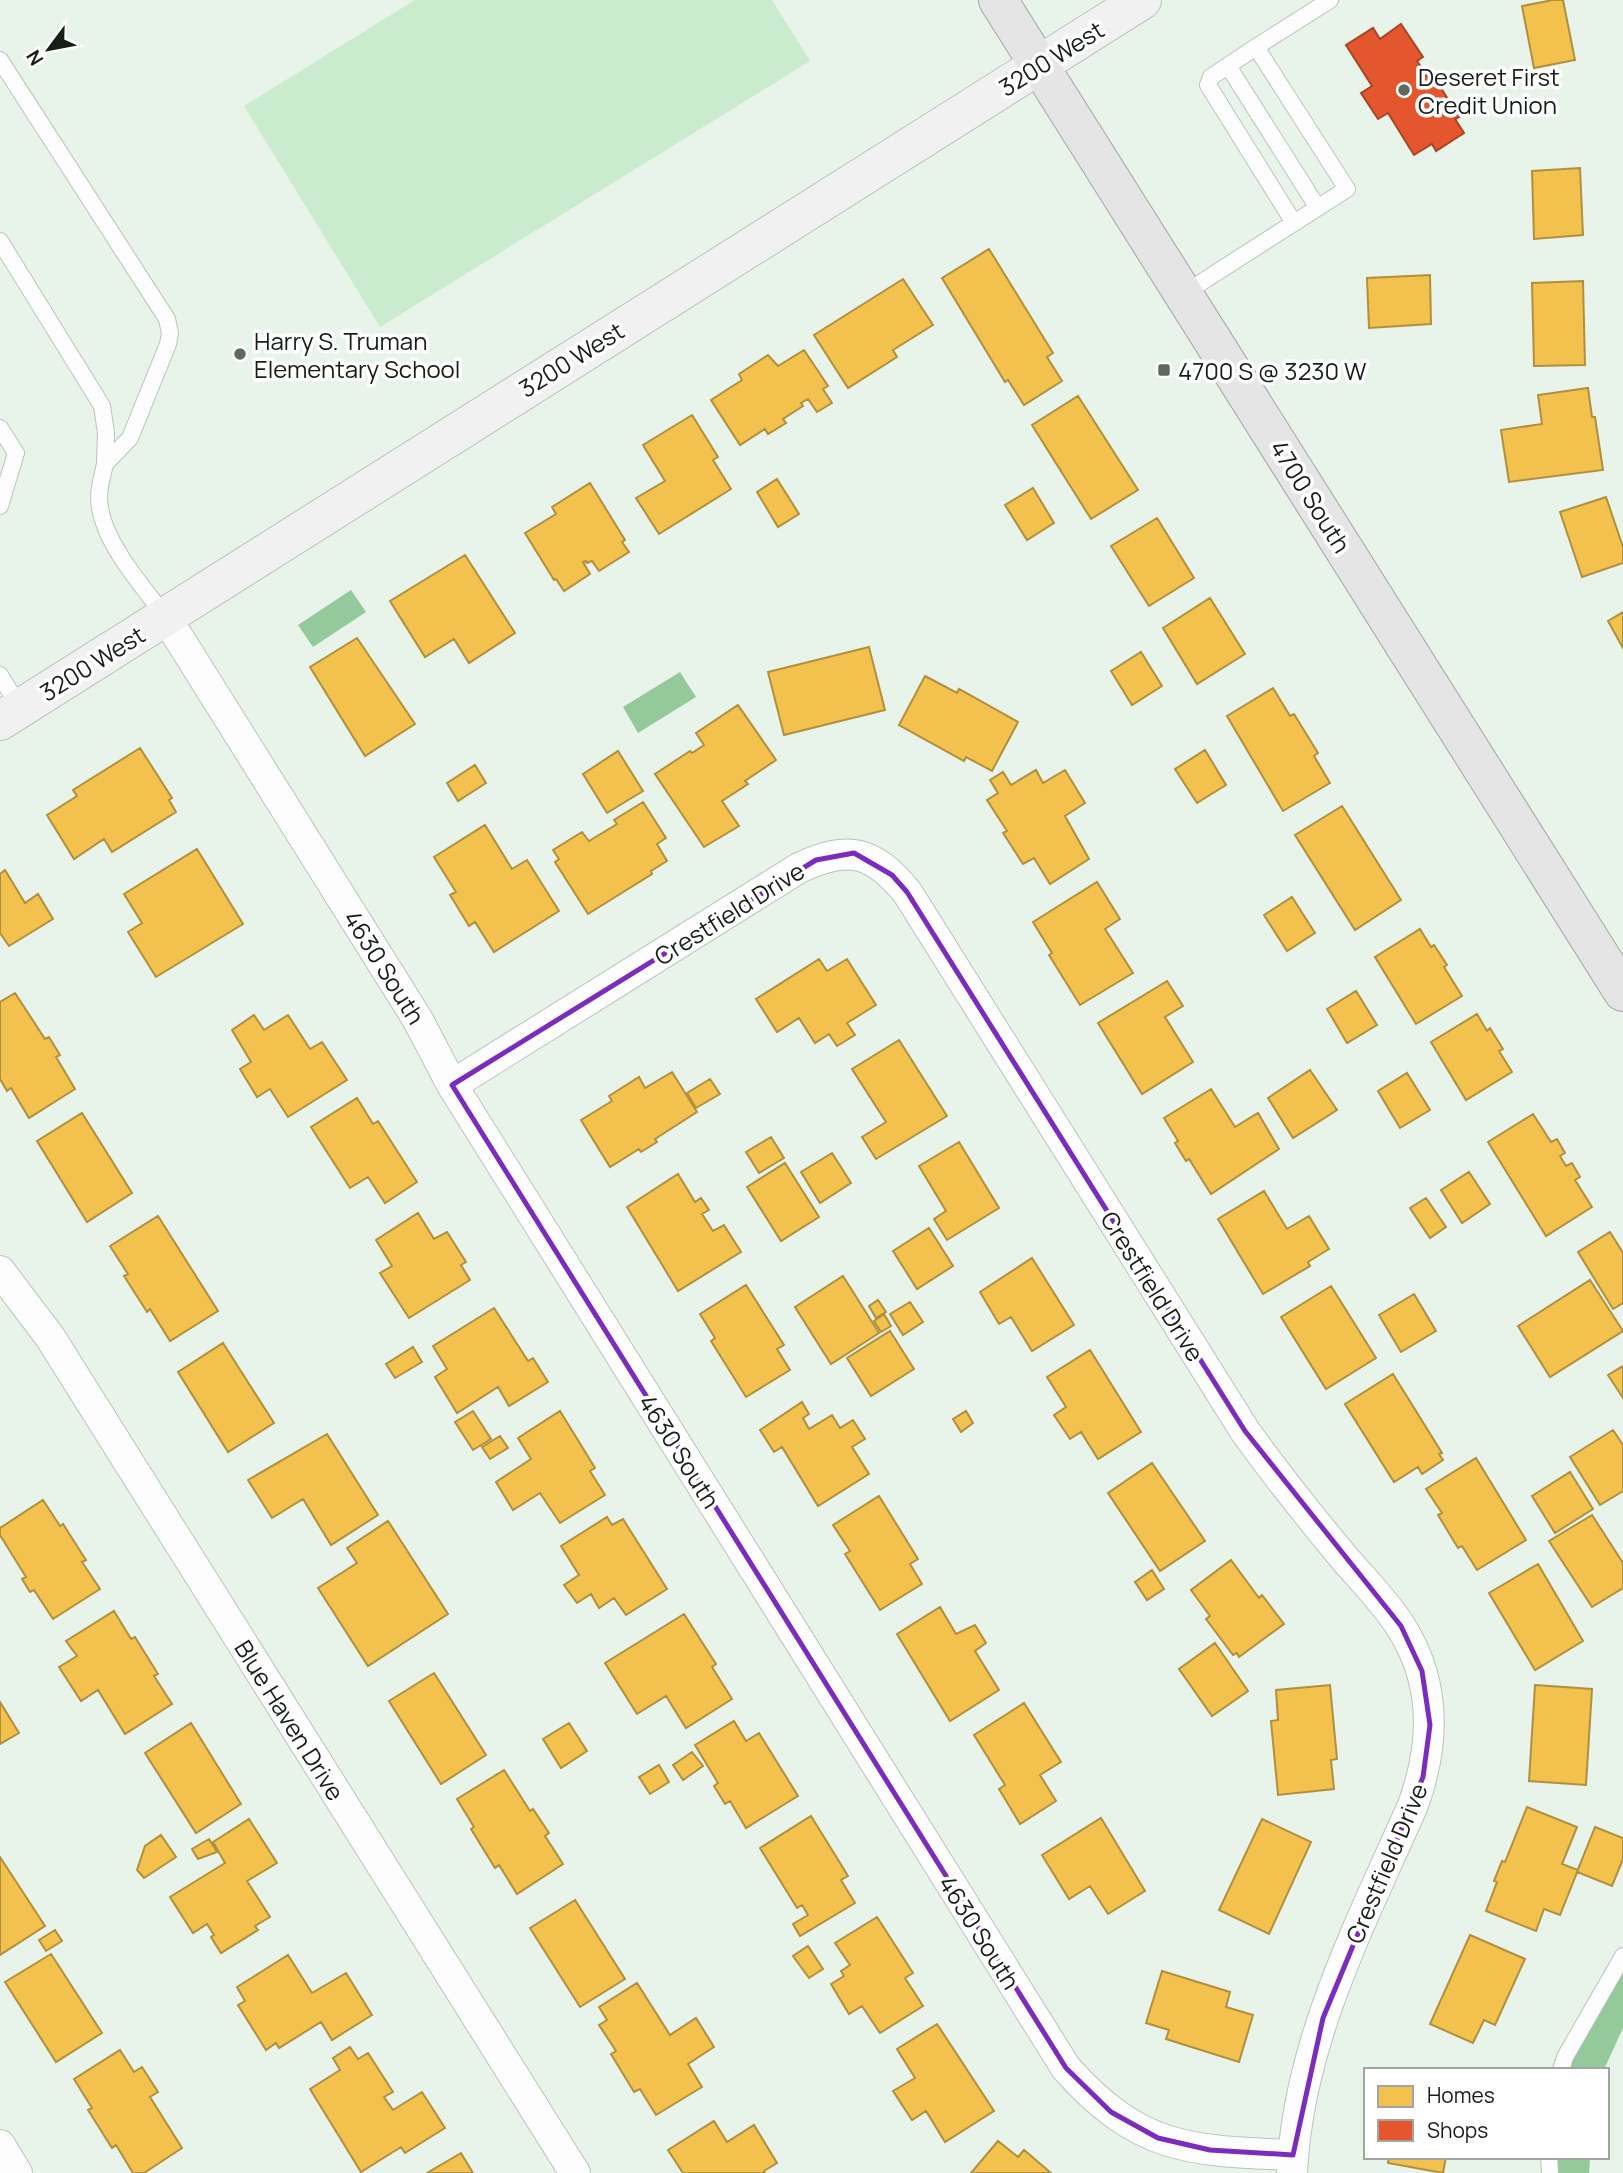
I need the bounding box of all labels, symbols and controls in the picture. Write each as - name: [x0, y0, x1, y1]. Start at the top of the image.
- street label: 3200 West: [992, 13, 1110, 103]
- north arrow: [14, 14, 84, 84]
- text: N: [20, 45, 49, 71]
- place label: Deseret First Credit Union: [1418, 60, 1560, 121]
- marker: Deseret First Credit Union: [1396, 82, 1412, 98]
- street label: 3200 West: [512, 314, 630, 404]
- place label: Harry S. Truman Elementary School: [254, 324, 460, 385]
- marker: Harry S. Truman Elementary School: [232, 346, 248, 362]
- place label: 4700 S @ 3230 W: [1178, 354, 1367, 387]
- marker: 4700 S @ 3230 W: [1156, 362, 1172, 378]
- street label: 4700 South: [1263, 433, 1359, 559]
- street label: 3200 West: [33, 618, 151, 708]
- street label: Crestfield Drive: [648, 854, 810, 972]
- street label: 4630 South: [337, 904, 433, 1030]
- street label: Crestfield Drive: [1094, 1205, 1212, 1367]
- street label: 4630 South: [632, 1388, 728, 1514]
- street label: Blue Haven Drive: [227, 1634, 353, 1806]
- street label: Crestfield Drive: [1337, 1778, 1435, 1948]
- street label: 4630 South: [932, 1869, 1028, 1995]
- legend: [1364, 2068, 1609, 2159]
- text: Homes: [1427, 2081, 1495, 2109]
- text: Shops: [1427, 2116, 1488, 2144]

